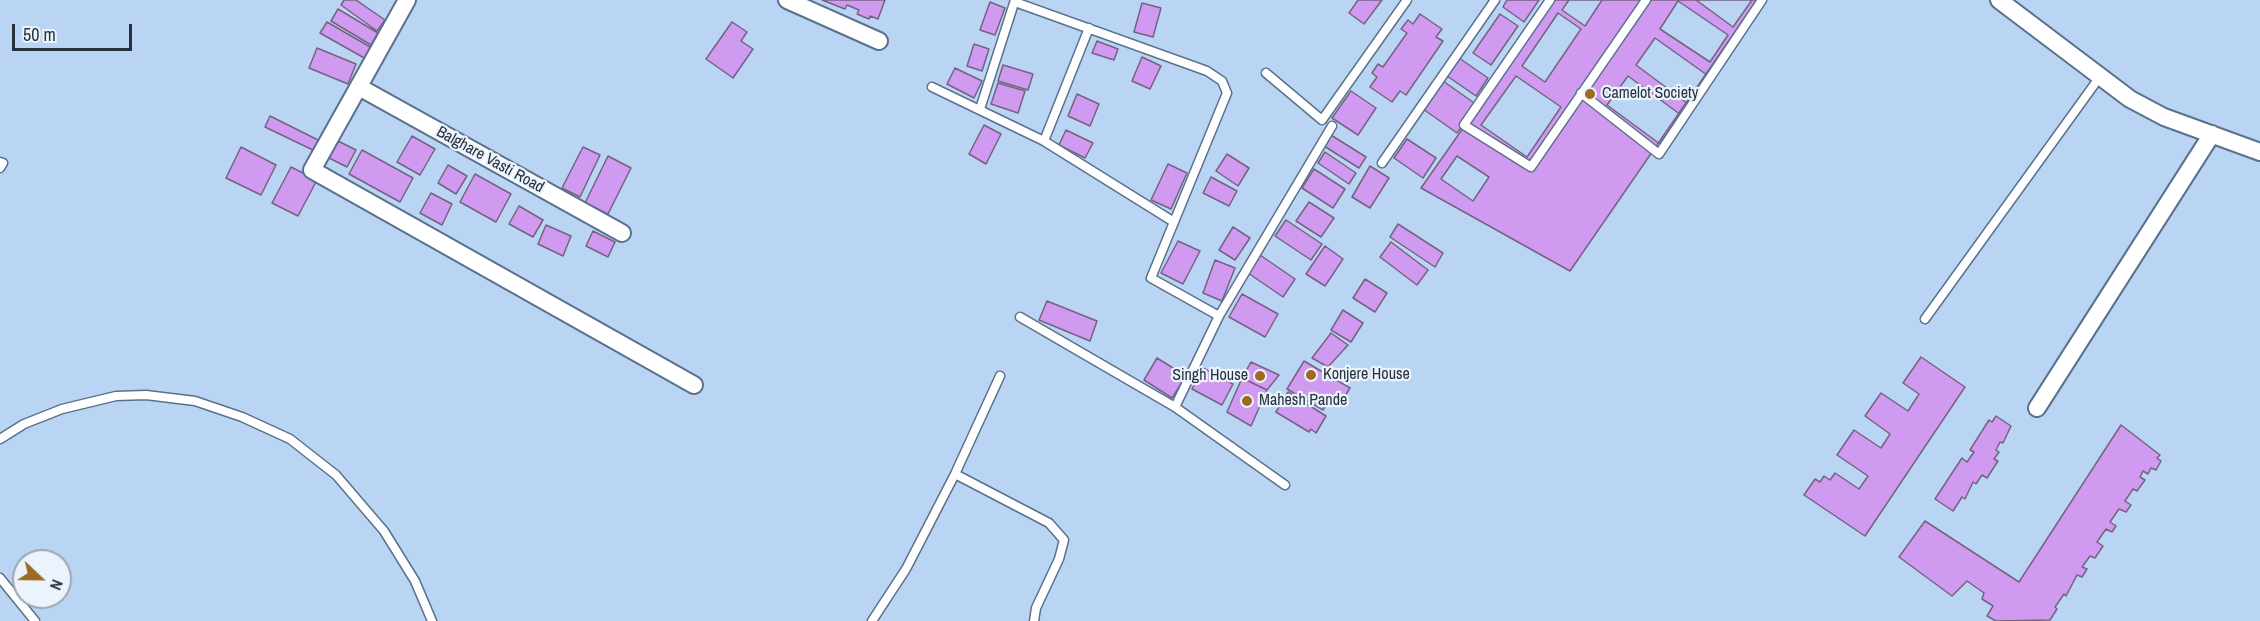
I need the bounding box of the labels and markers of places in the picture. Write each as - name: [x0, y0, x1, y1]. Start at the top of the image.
- place label: Camelot Society: [1602, 84, 1698, 104]
- marker: Camelot Society: [1583, 87, 1597, 101]
- place label: Konjere House: [1323, 365, 1410, 385]
- place label: Singh House: [1172, 366, 1248, 386]
- marker: Konjere House: [1304, 368, 1318, 382]
- marker: Singh House: [1253, 369, 1267, 383]
- place label: Mahesh Pande: [1259, 391, 1347, 411]
- marker: Mahesh Pande: [1240, 394, 1254, 408]

